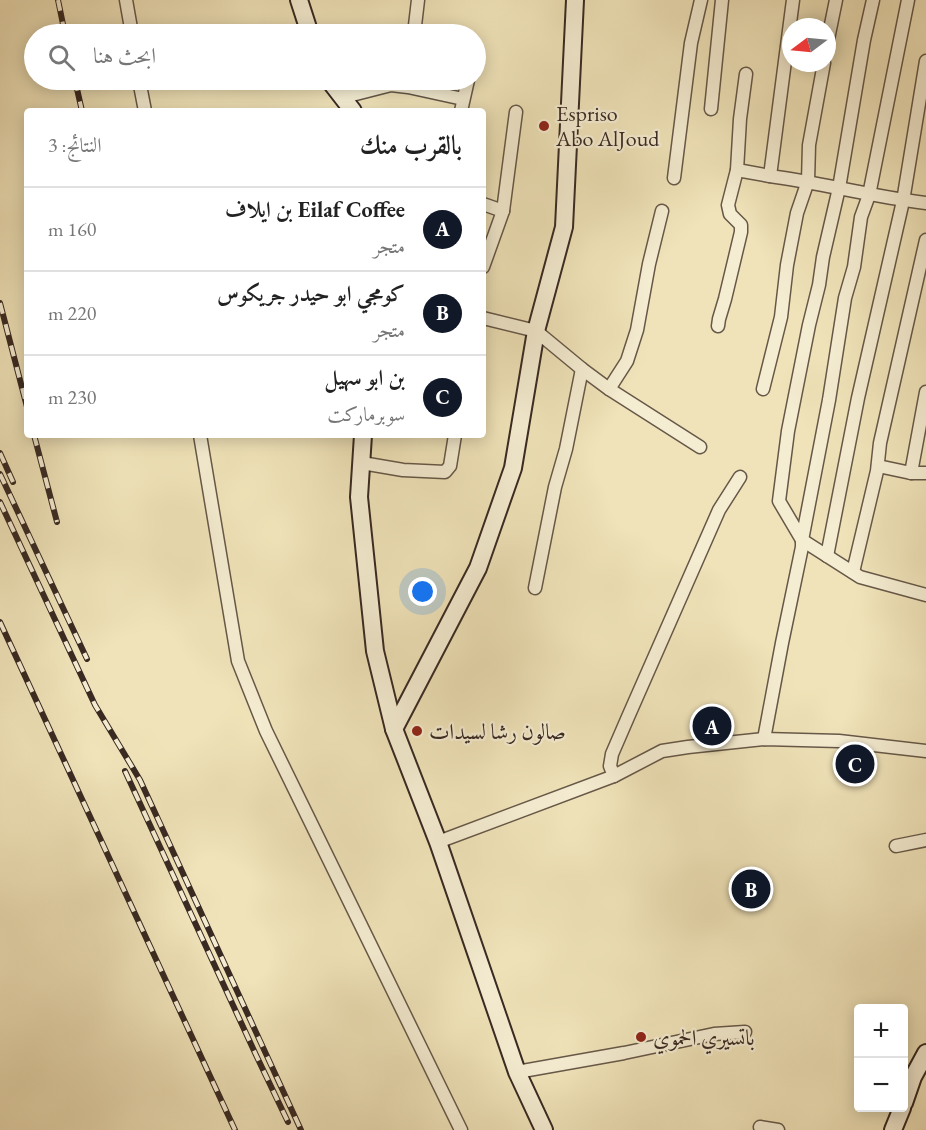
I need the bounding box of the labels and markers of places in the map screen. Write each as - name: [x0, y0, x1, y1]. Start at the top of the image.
- place label: Espriso Abo AlJoud: [555, 99, 660, 153]
- marker: Espriso Abo AlJoud: [537, 119, 551, 133]
- pin: A: [692, 704, 732, 748]
- place label: صالون رشا لسيدات: [429, 717, 566, 746]
- marker: صالون رشا لسيدات: [410, 724, 424, 738]
- pin: C: [836, 742, 874, 786]
- pin: B: [732, 866, 771, 912]
- place label: باتسيري الحموي: [653, 1023, 755, 1055]
- marker: باتسيري الحموي: [634, 1030, 648, 1044]

